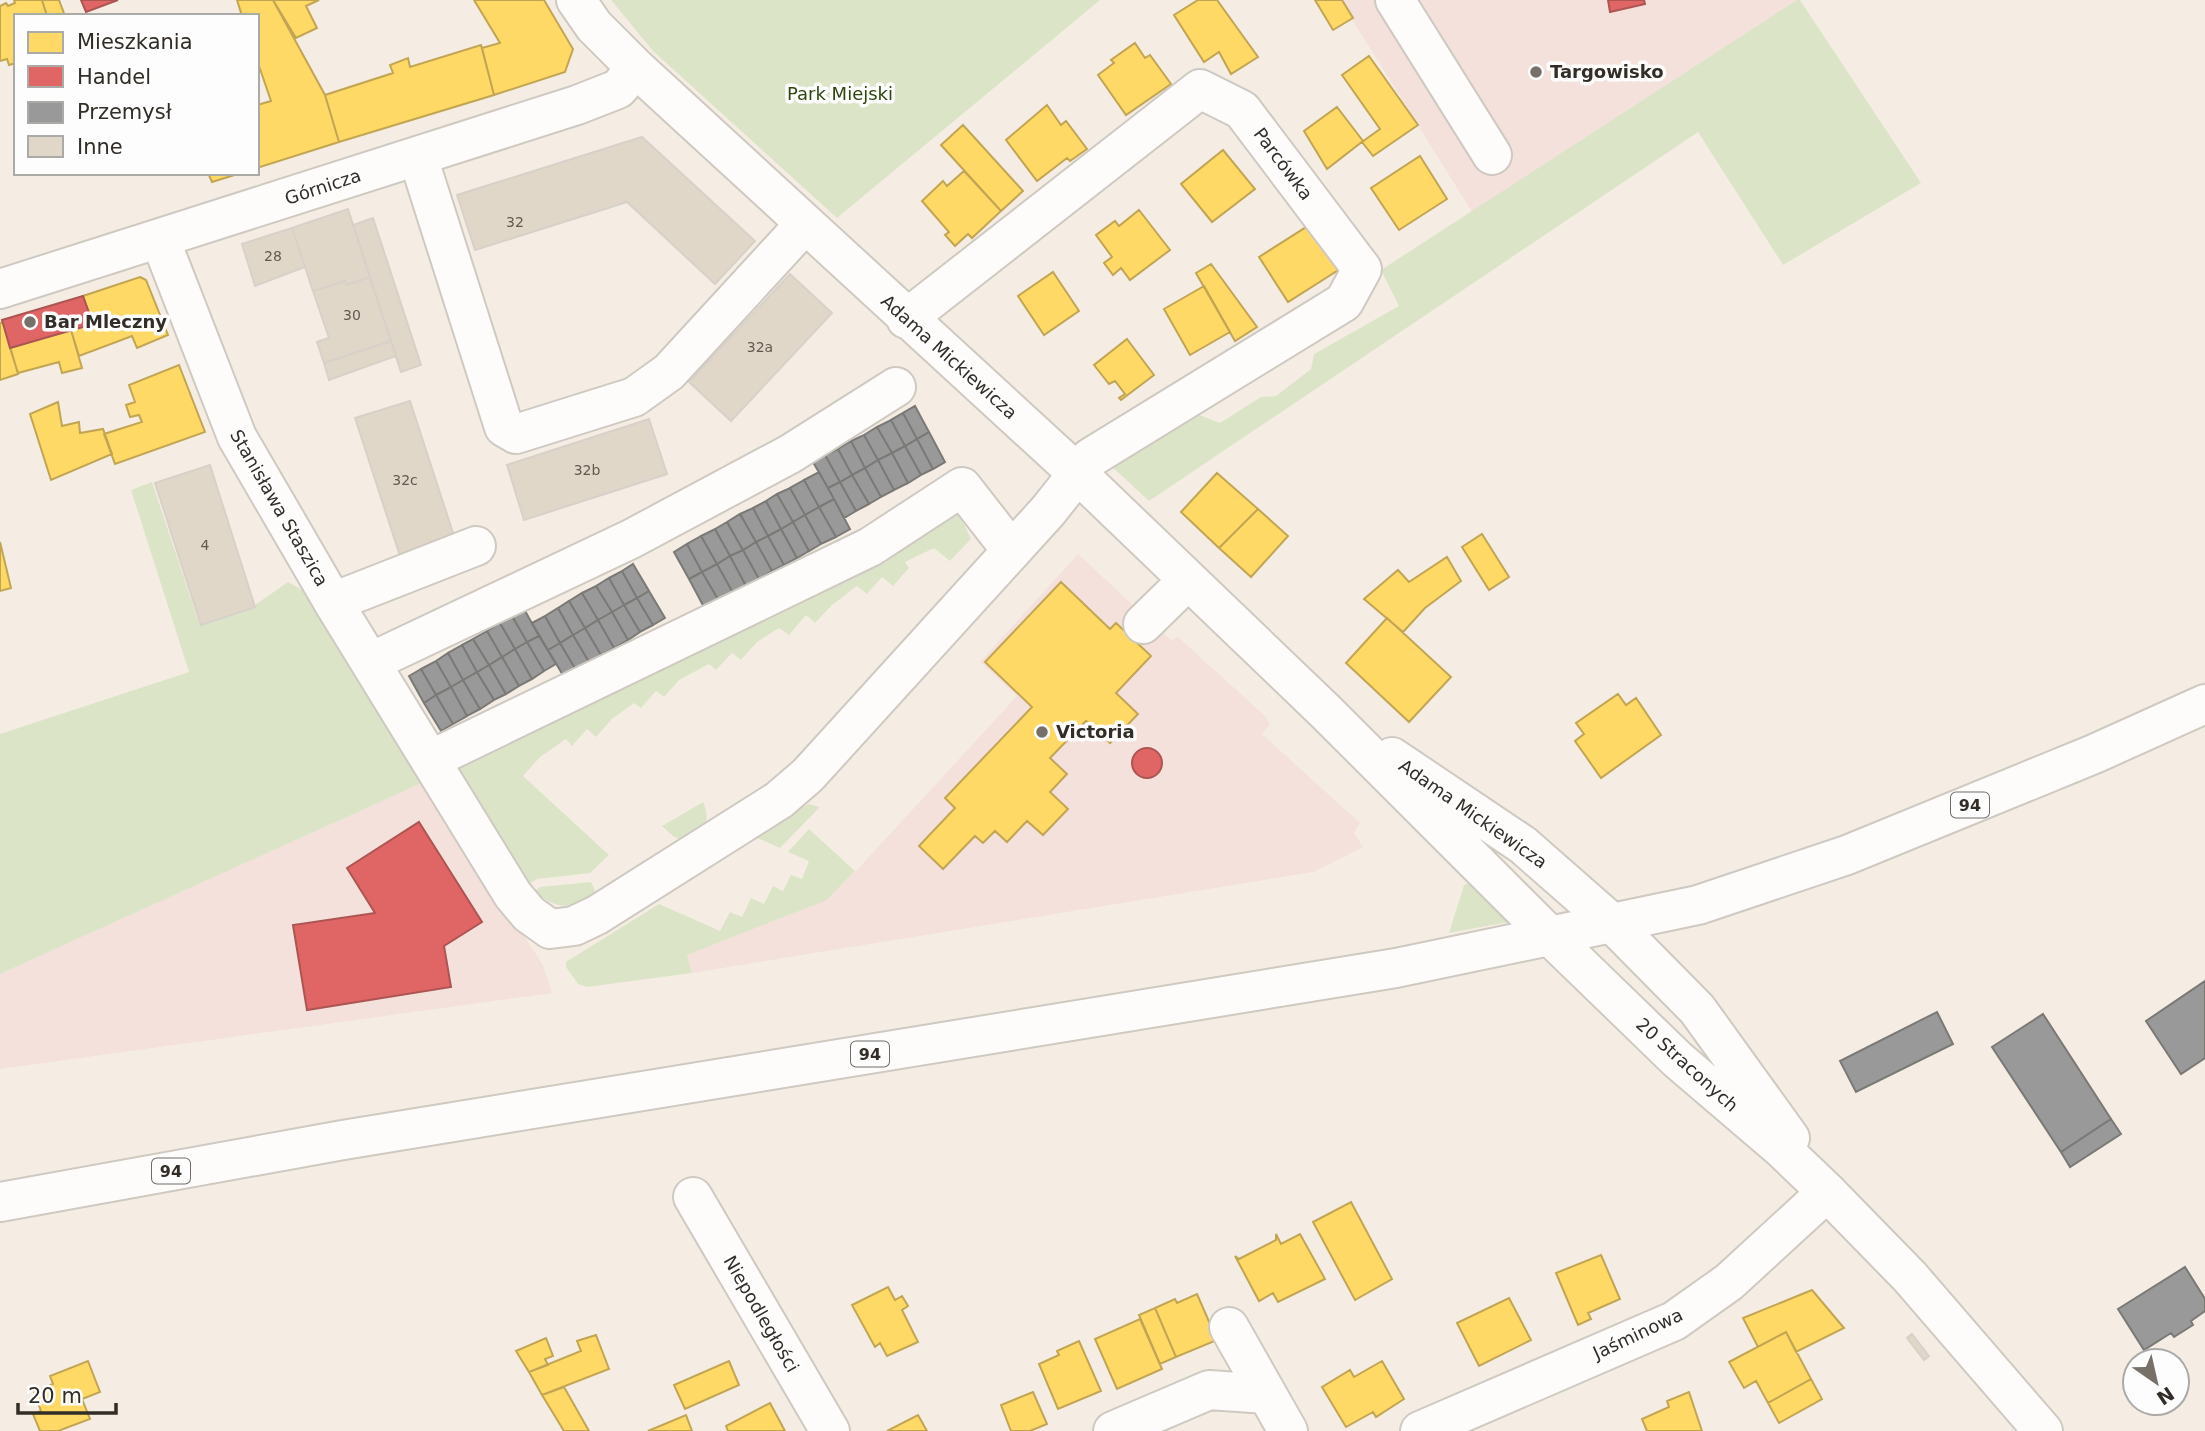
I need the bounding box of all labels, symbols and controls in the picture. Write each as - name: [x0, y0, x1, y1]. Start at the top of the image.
- legend: [14, 14, 259, 175]
- text: Mieszkania: [77, 30, 193, 54]
- place label: Targowisko: [1550, 61, 1664, 82]
- marker: Targowisko: [1528, 64, 1544, 80]
- text: Handel: [77, 65, 151, 89]
- park label: Park Miejski: [787, 83, 893, 104]
- text: Przemysł: [77, 100, 172, 124]
- street label: Parcówka: [1249, 123, 1317, 204]
- text: Inne: [77, 135, 123, 159]
- street label: Górnicza: [282, 164, 364, 209]
- house number: 32: [506, 214, 524, 230]
- house number: 28: [264, 248, 282, 264]
- street label: Adama Mickiewicza: [877, 290, 1022, 423]
- house number: 30: [343, 307, 361, 323]
- place label: Bar Mleczny: [44, 311, 167, 332]
- marker: Bar Mleczny: [22, 314, 38, 330]
- house number: 32a: [747, 339, 773, 355]
- street label: Stanisława Staszica: [226, 426, 333, 590]
- house number: 32b: [574, 462, 600, 478]
- house number: 32c: [392, 472, 418, 488]
- house number: 4: [201, 537, 210, 553]
- place label: Victoria: [1056, 721, 1135, 742]
- marker: Victoria: [1034, 724, 1050, 740]
- street label: Adama Mickiewicza: [1395, 755, 1551, 873]
- road number: 94: [1951, 792, 1989, 818]
- street label: 20 Straconych: [1632, 1013, 1743, 1116]
- road number: 94: [851, 1042, 889, 1066]
- road number: 94: [152, 1158, 190, 1184]
- street label: Niepodległości: [720, 1252, 803, 1376]
- street label: Jaśminowa: [1589, 1304, 1686, 1364]
- north arrow: [2121, 1347, 2191, 1417]
- scale bar: [18, 1372, 116, 1416]
- text: N: [2153, 1383, 2178, 1410]
- text: 20 m: [28, 1384, 82, 1408]

